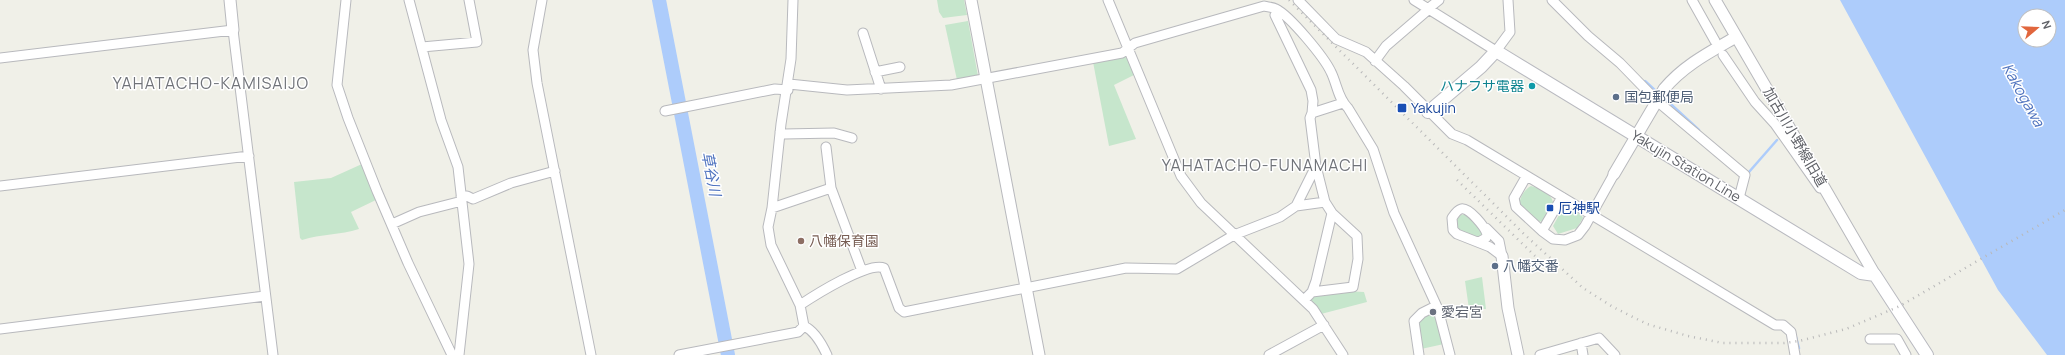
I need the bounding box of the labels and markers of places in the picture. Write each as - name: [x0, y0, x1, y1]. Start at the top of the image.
- place label: ハナフサ電器: [1440, 76, 1524, 95]
- marker: ハナフサ電器: [1527, 81, 1537, 91]
- place label: 国包郵便局: [1624, 87, 1694, 106]
- marker: 国包郵便局: [1611, 92, 1621, 102]
- place label: Yakujin: [1411, 98, 1456, 117]
- marker: Yakujin: [1396, 102, 1408, 114]
- place label: 厄神駅: [1558, 198, 1600, 217]
- marker: 厄神駅: [1545, 203, 1555, 213]
- place label: 八幡保育園: [809, 231, 879, 250]
- marker: 八幡保育園: [796, 236, 806, 246]
- place label: 八幡交番: [1503, 256, 1559, 275]
- marker: 八幡交番: [1490, 261, 1500, 271]
- place label: 愛宕宮: [1441, 302, 1483, 321]
- marker: 愛宕宮: [1428, 307, 1438, 317]

